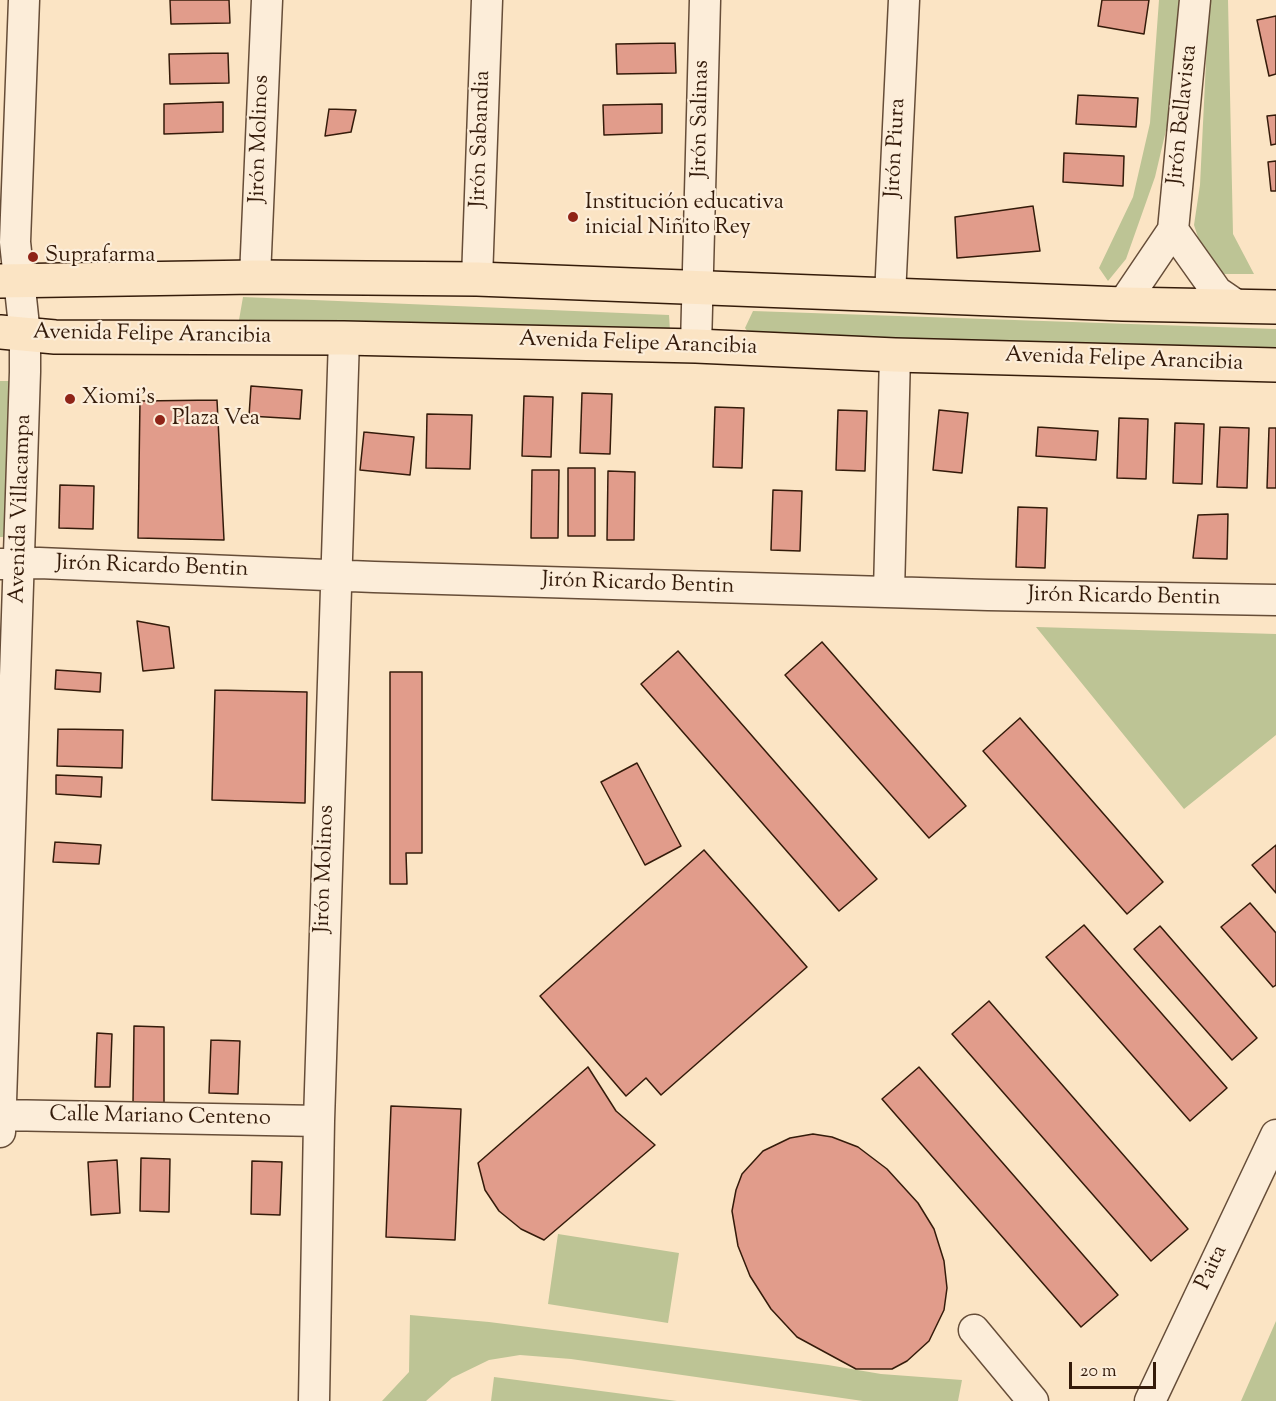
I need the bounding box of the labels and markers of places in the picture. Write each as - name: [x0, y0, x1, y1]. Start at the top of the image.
- place label: Institución educativa inicial Niñito Rey: [585, 191, 784, 242]
- marker: Institución educativa inicial Niñito Rey: [566, 210, 580, 224]
- place label: Suprafarma: [45, 244, 155, 270]
- marker: Suprafarma: [26, 250, 40, 264]
- place label: Xiomi's: [82, 386, 155, 412]
- marker: Xiomi's: [63, 392, 77, 406]
- place label: Plaza Vea: [172, 407, 260, 433]
- marker: Plaza Vea: [153, 413, 167, 427]

